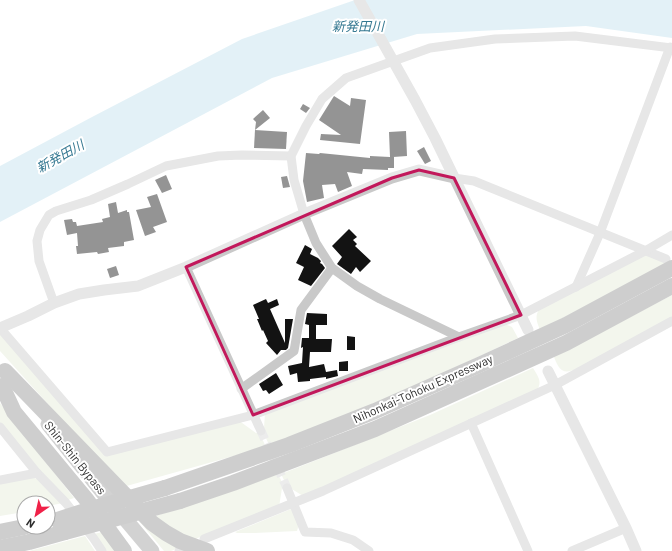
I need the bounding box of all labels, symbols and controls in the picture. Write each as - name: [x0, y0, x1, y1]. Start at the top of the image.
- water label: 新発田川: [332, 18, 386, 34]
- water label: 新発田川: [33, 135, 88, 176]
- street label: Nihonkai-Tohoku Expressway: [351, 351, 495, 425]
- street label: Shin-Shin Bypass: [42, 418, 110, 497]
- north arrow: [16, 495, 56, 535]
- text: N: [23, 516, 37, 531]

